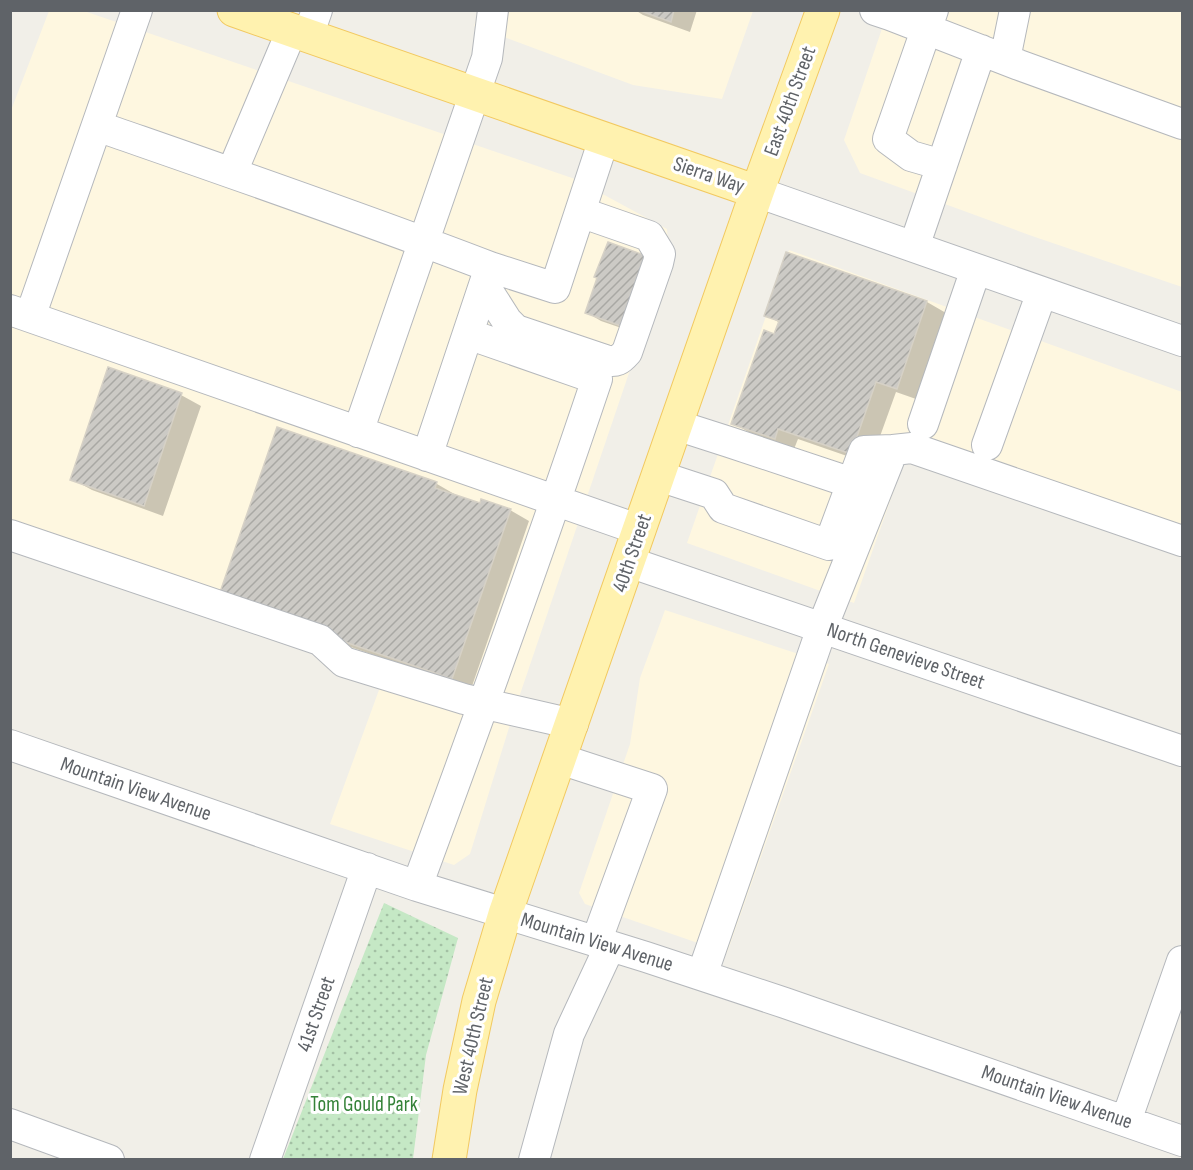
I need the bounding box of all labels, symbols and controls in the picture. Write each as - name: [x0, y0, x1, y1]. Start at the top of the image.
- street label: East 40th Street: [759, 43, 821, 159]
- street label: Sierra Way: [670, 151, 748, 199]
- street label: 40th Street: [607, 511, 657, 595]
- street label: North Genevieve Street: [824, 617, 988, 695]
- street label: Mountain View Avenue: [57, 751, 215, 827]
- street label: Mountain View Avenue: [518, 907, 676, 977]
- street label: 41st Street: [292, 973, 340, 1055]
- street label: West 40th Street: [447, 975, 499, 1097]
- street label: Mountain View Avenue: [978, 1059, 1136, 1135]
- park label: Tom Gould Park: [310, 1092, 418, 1117]

